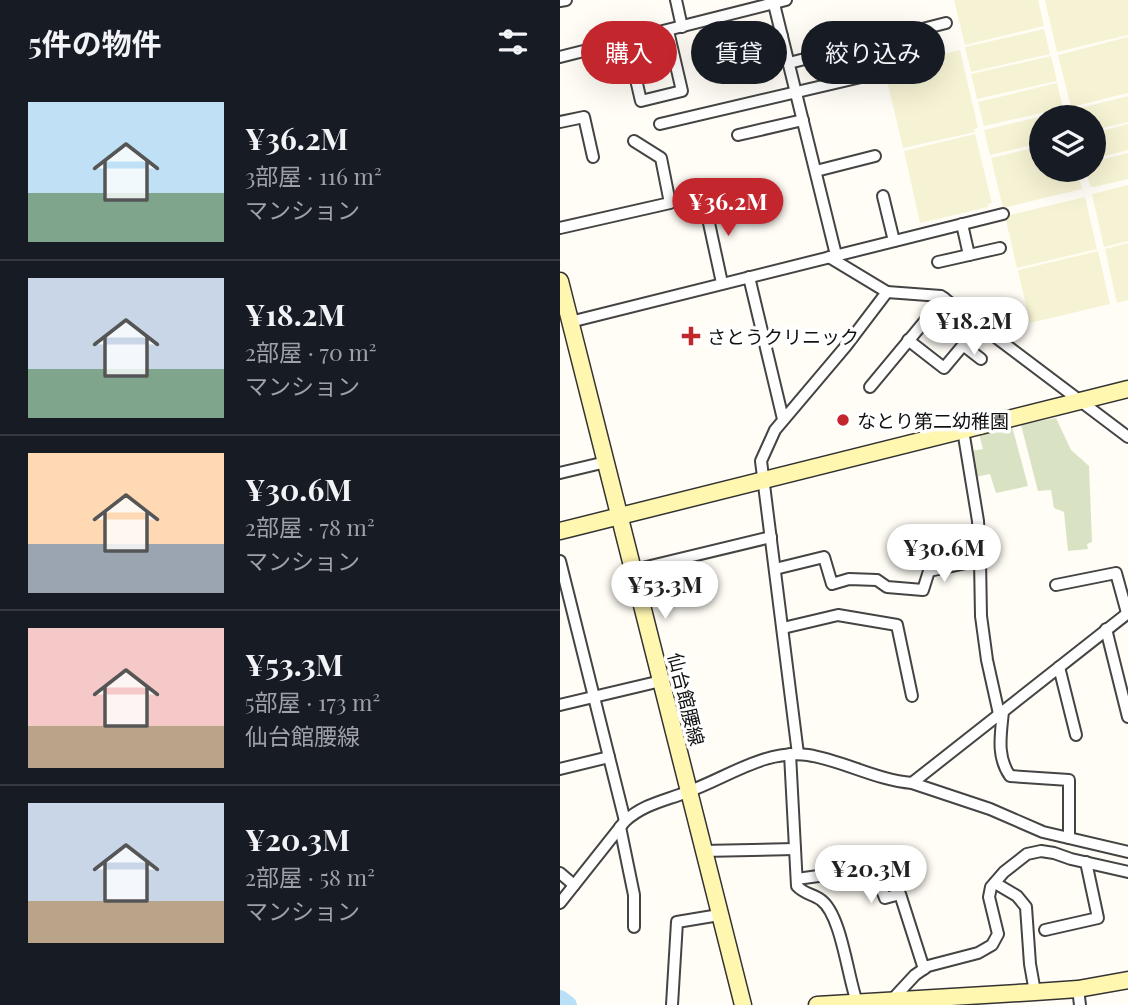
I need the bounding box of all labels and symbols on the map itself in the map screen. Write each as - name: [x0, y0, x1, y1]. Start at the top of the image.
- pin: ¥36.2M: [671, 178, 785, 238]
- pin: ¥18.2M: [917, 298, 1031, 357]
- place label: さとうクリニック: [707, 323, 859, 349]
- marker: さとうクリニック: [681, 326, 701, 346]
- place label: なとり第二幼稚園: [857, 407, 1009, 433]
- marker: なとり第二幼稚園: [835, 412, 851, 428]
- pin: ¥30.6M: [887, 524, 1001, 584]
- pin: ¥53.3M: [608, 562, 722, 621]
- street label: 仙台館腰線: [663, 650, 711, 748]
- pin: ¥20.3M: [814, 846, 928, 905]

